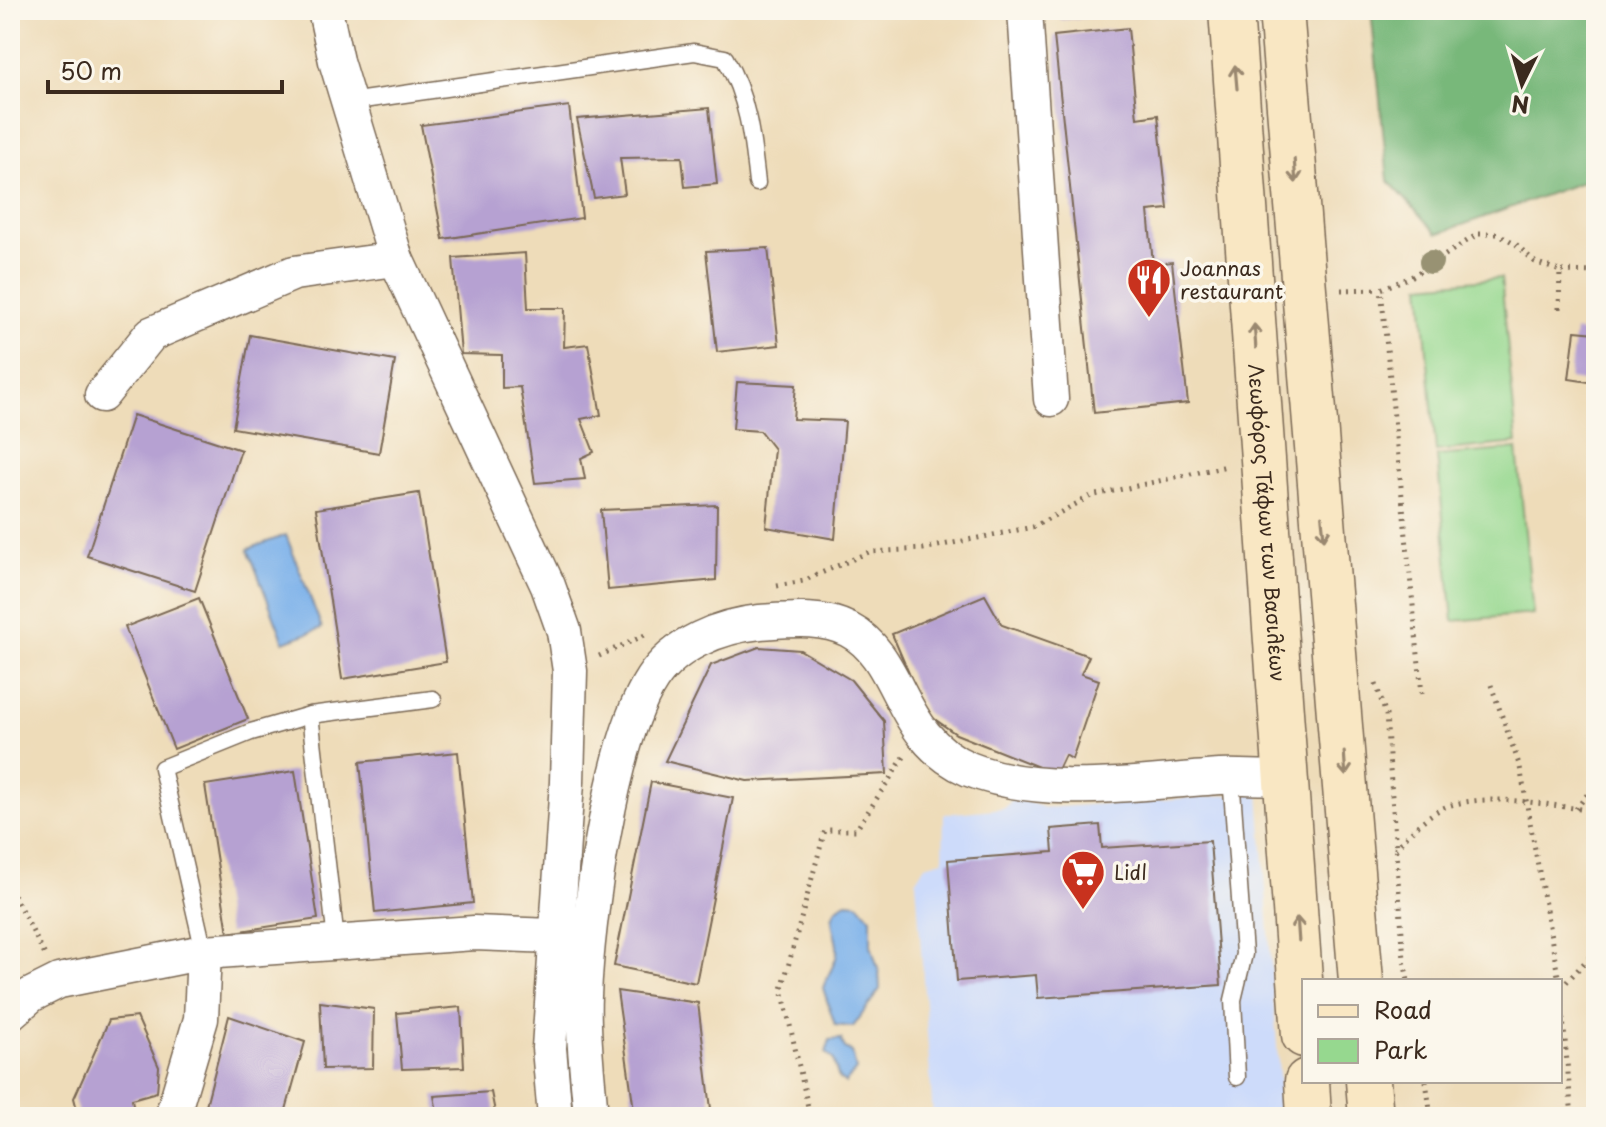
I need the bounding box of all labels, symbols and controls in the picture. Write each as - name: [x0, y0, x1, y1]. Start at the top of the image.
- scale bar: [48, 44, 282, 94]
- north arrow: [1482, 44, 1562, 124]
- text: 50 m: [60, 52, 122, 88]
- one-way arrow: [1228, 64, 1243, 91]
- text: N: [1510, 88, 1530, 123]
- one-way arrow: [1288, 157, 1303, 184]
- place label: Joannas restaurant: [1180, 253, 1283, 306]
- restaurant icon: Joannas restaurant: [1125, 256, 1173, 319]
- one-way arrow: [1247, 323, 1262, 350]
- street label: Λεωφόρος Τάφων των Βασιλέων: [1241, 363, 1294, 683]
- one-way arrow: [1316, 514, 1331, 541]
- one-way arrow: [1338, 750, 1353, 777]
- supermarket icon: Lidl: [1059, 848, 1107, 911]
- place label: Lidl: [1114, 857, 1147, 887]
- one-way arrow: [1290, 916, 1305, 943]
- legend: [1302, 979, 1562, 1083]
- text: Road: [1374, 991, 1432, 1027]
- text: Park: [1374, 1031, 1428, 1067]

